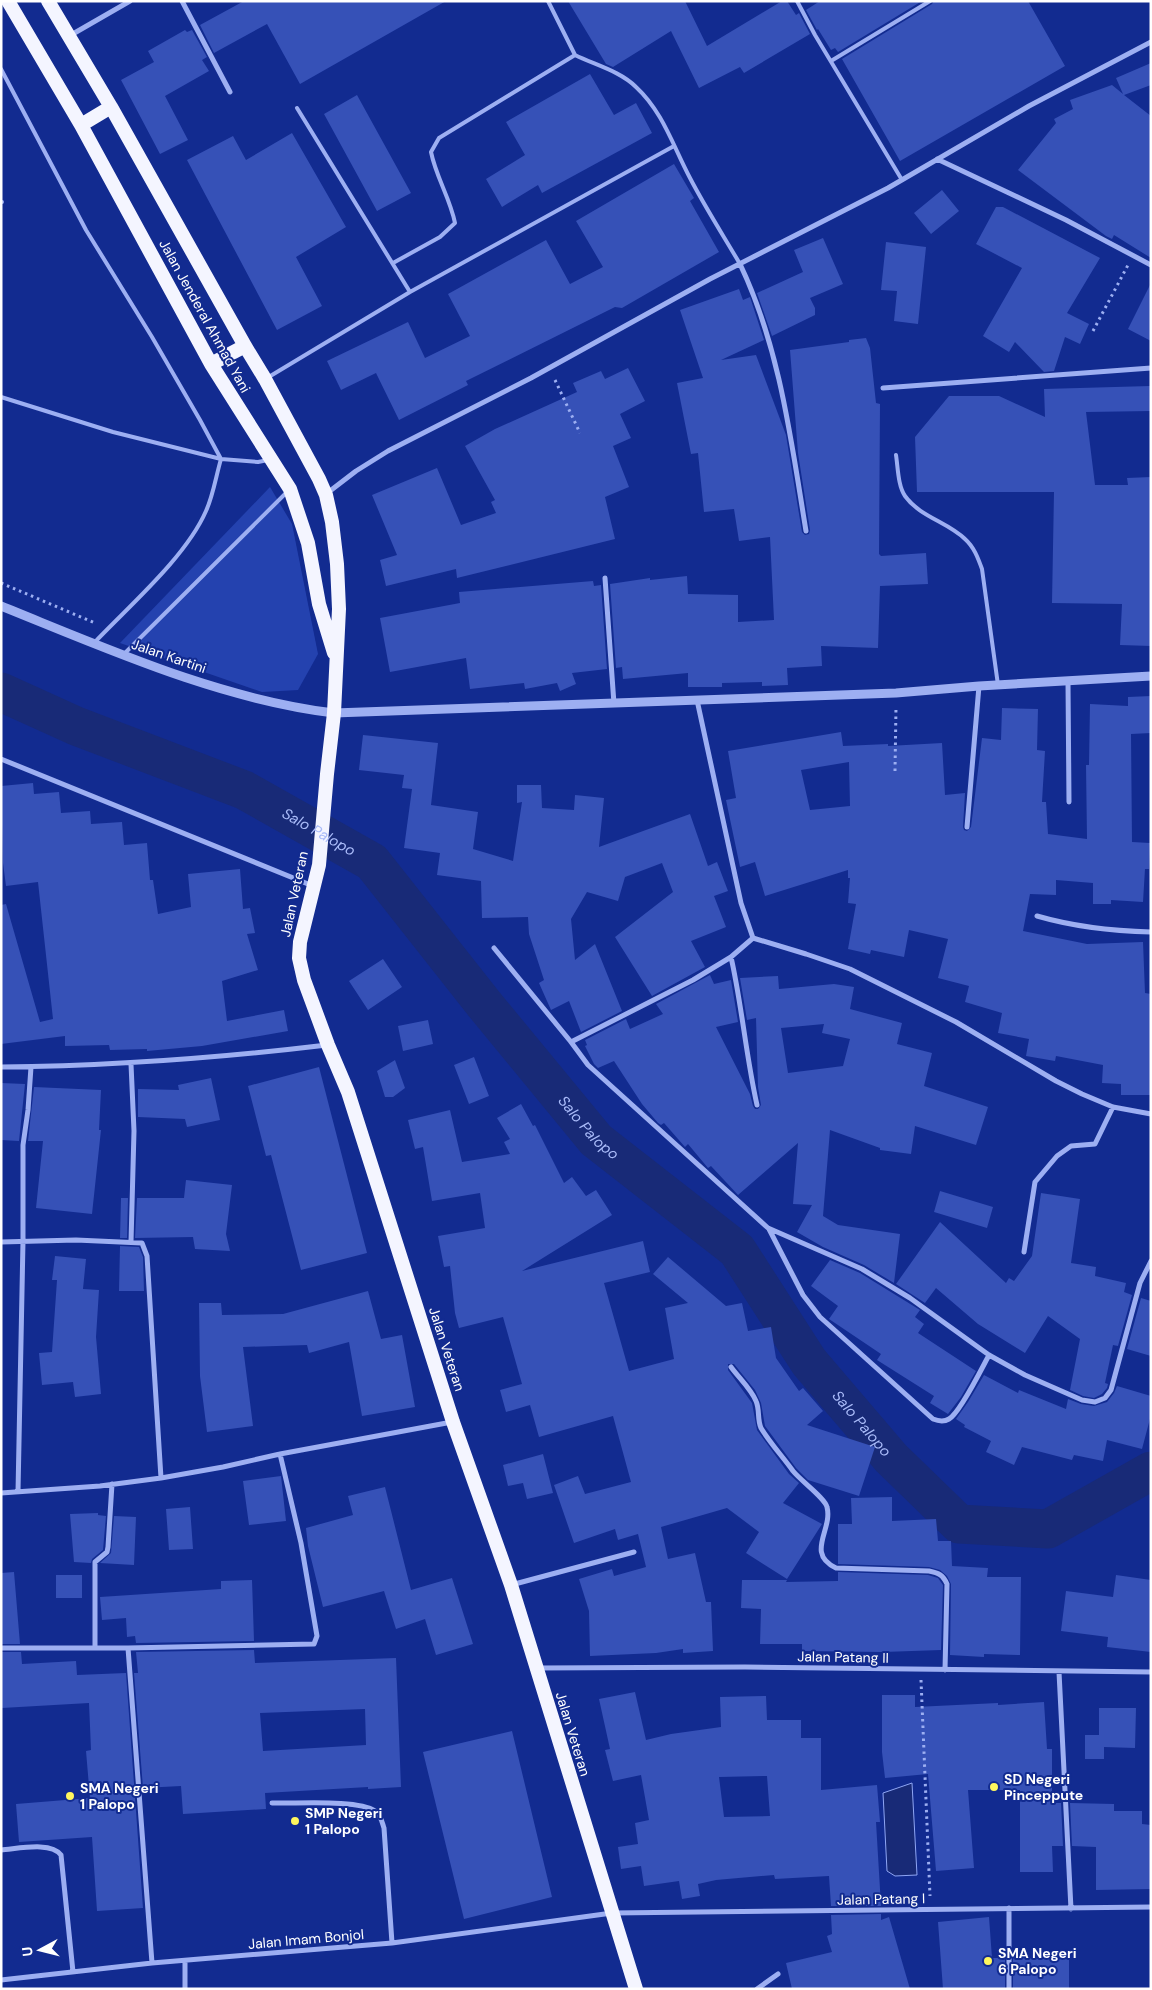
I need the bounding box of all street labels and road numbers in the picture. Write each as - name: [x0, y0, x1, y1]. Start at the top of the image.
- street label: Jalan Jenderal Ahmad Yani: [155, 236, 255, 396]
- street label: Jalan Kartini: [129, 635, 209, 677]
- street label: Jalan Veteran: [276, 849, 312, 939]
- street label: Jalan Veteran: [425, 1305, 469, 1393]
- street label: Jalan Patang II: [797, 1647, 889, 1667]
- street label: Jalan Veteran: [552, 1690, 594, 1778]
- street label: Jalan Patang I: [837, 1889, 925, 1909]
- street label: Jalan Imam Bonjol: [247, 1925, 365, 1953]

